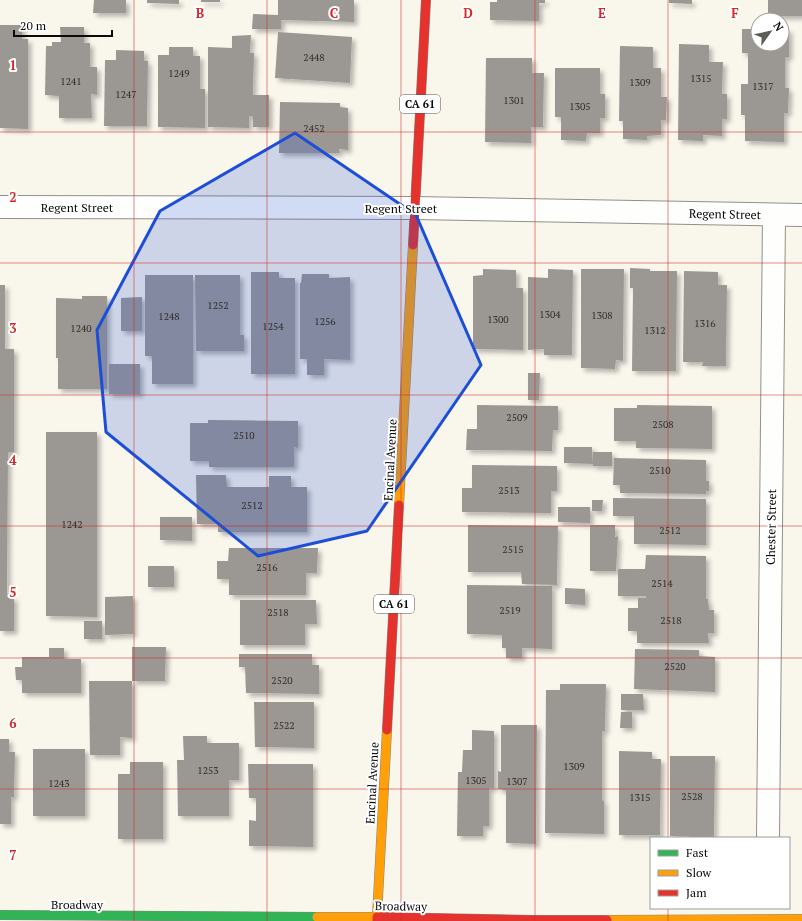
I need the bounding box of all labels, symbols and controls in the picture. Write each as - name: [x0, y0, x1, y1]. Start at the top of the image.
- text: B: [196, 4, 204, 22]
- text: C: [330, 4, 338, 22]
- text: D: [463, 4, 473, 22]
- text: E: [598, 4, 606, 22]
- text: F: [731, 4, 739, 22]
- scale bar: [14, 12, 112, 38]
- north arrow: [750, 12, 790, 52]
- text: 20 m: [20, 18, 47, 33]
- text: N: [770, 19, 787, 34]
- house number: 2448: [303, 51, 325, 64]
- text: 1: [9, 56, 17, 74]
- house number: 1249: [168, 67, 190, 80]
- house number: 1315: [690, 72, 712, 85]
- house number: 1241: [60, 75, 82, 88]
- house number: 1309: [629, 76, 651, 89]
- house number: 1317: [752, 80, 774, 93]
- house number: 1247: [115, 88, 137, 101]
- house number: 1301: [503, 94, 525, 107]
- road number: CA 61: [400, 95, 440, 113]
- house number: 1305: [569, 100, 591, 113]
- house number: 2452: [303, 122, 325, 135]
- text: 2: [9, 188, 17, 206]
- street label: Regent Street: [41, 200, 114, 215]
- street label: Regent Street: [365, 201, 438, 216]
- street label: Regent Street: [689, 206, 762, 222]
- house number: 1252: [207, 299, 229, 312]
- house number: 1304: [539, 308, 561, 321]
- house number: 1308: [591, 309, 613, 322]
- house number: 1248: [158, 310, 180, 323]
- house number: 1300: [487, 313, 509, 326]
- house number: 1256: [314, 315, 336, 328]
- house number: 1316: [694, 317, 716, 330]
- text: 3: [9, 319, 17, 337]
- house number: 1254: [262, 320, 284, 333]
- house number: 1240: [70, 322, 92, 335]
- house number: 1312: [644, 324, 666, 337]
- house number: 2509: [506, 411, 528, 424]
- house number: 2508: [652, 418, 674, 431]
- street label: Encinal Avenue: [380, 419, 400, 501]
- house number: 2510: [233, 429, 255, 442]
- text: 4: [9, 451, 17, 469]
- house number: 2510: [649, 464, 671, 477]
- house number: 2513: [498, 484, 520, 497]
- street label: Chester Street: [763, 488, 779, 565]
- house number: 2512: [241, 499, 263, 512]
- house number: 1242: [61, 518, 83, 531]
- house number: 2512: [659, 524, 681, 537]
- house number: 2515: [502, 543, 524, 556]
- house number: 2516: [256, 561, 278, 574]
- house number: 2514: [651, 577, 673, 590]
- text: 5: [9, 583, 17, 601]
- road number: CA 61: [374, 595, 414, 613]
- house number: 2519: [499, 604, 521, 617]
- house number: 2518: [267, 606, 289, 619]
- house number: 2518: [660, 614, 682, 627]
- house number: 2520: [664, 660, 686, 673]
- house number: 2520: [271, 674, 293, 687]
- text: 6: [9, 714, 17, 732]
- house number: 2522: [273, 719, 295, 732]
- street label: Encinal Avenue: [362, 742, 382, 824]
- house number: 1309: [563, 760, 585, 773]
- house number: 1253: [197, 764, 219, 777]
- house number: 1305: [465, 774, 487, 787]
- house number: 1307: [506, 775, 528, 788]
- house number: 1243: [48, 777, 70, 790]
- house number: 2528: [681, 790, 703, 803]
- house number: 1315: [629, 791, 651, 804]
- legend: [650, 837, 790, 909]
- text: Fast: [686, 845, 709, 860]
- text: 7: [9, 846, 17, 864]
- text: Slow: [686, 865, 712, 880]
- text: Jam: [686, 885, 707, 900]
- street label: Broadway: [51, 897, 104, 912]
- street label: Broadway: [375, 898, 428, 914]

